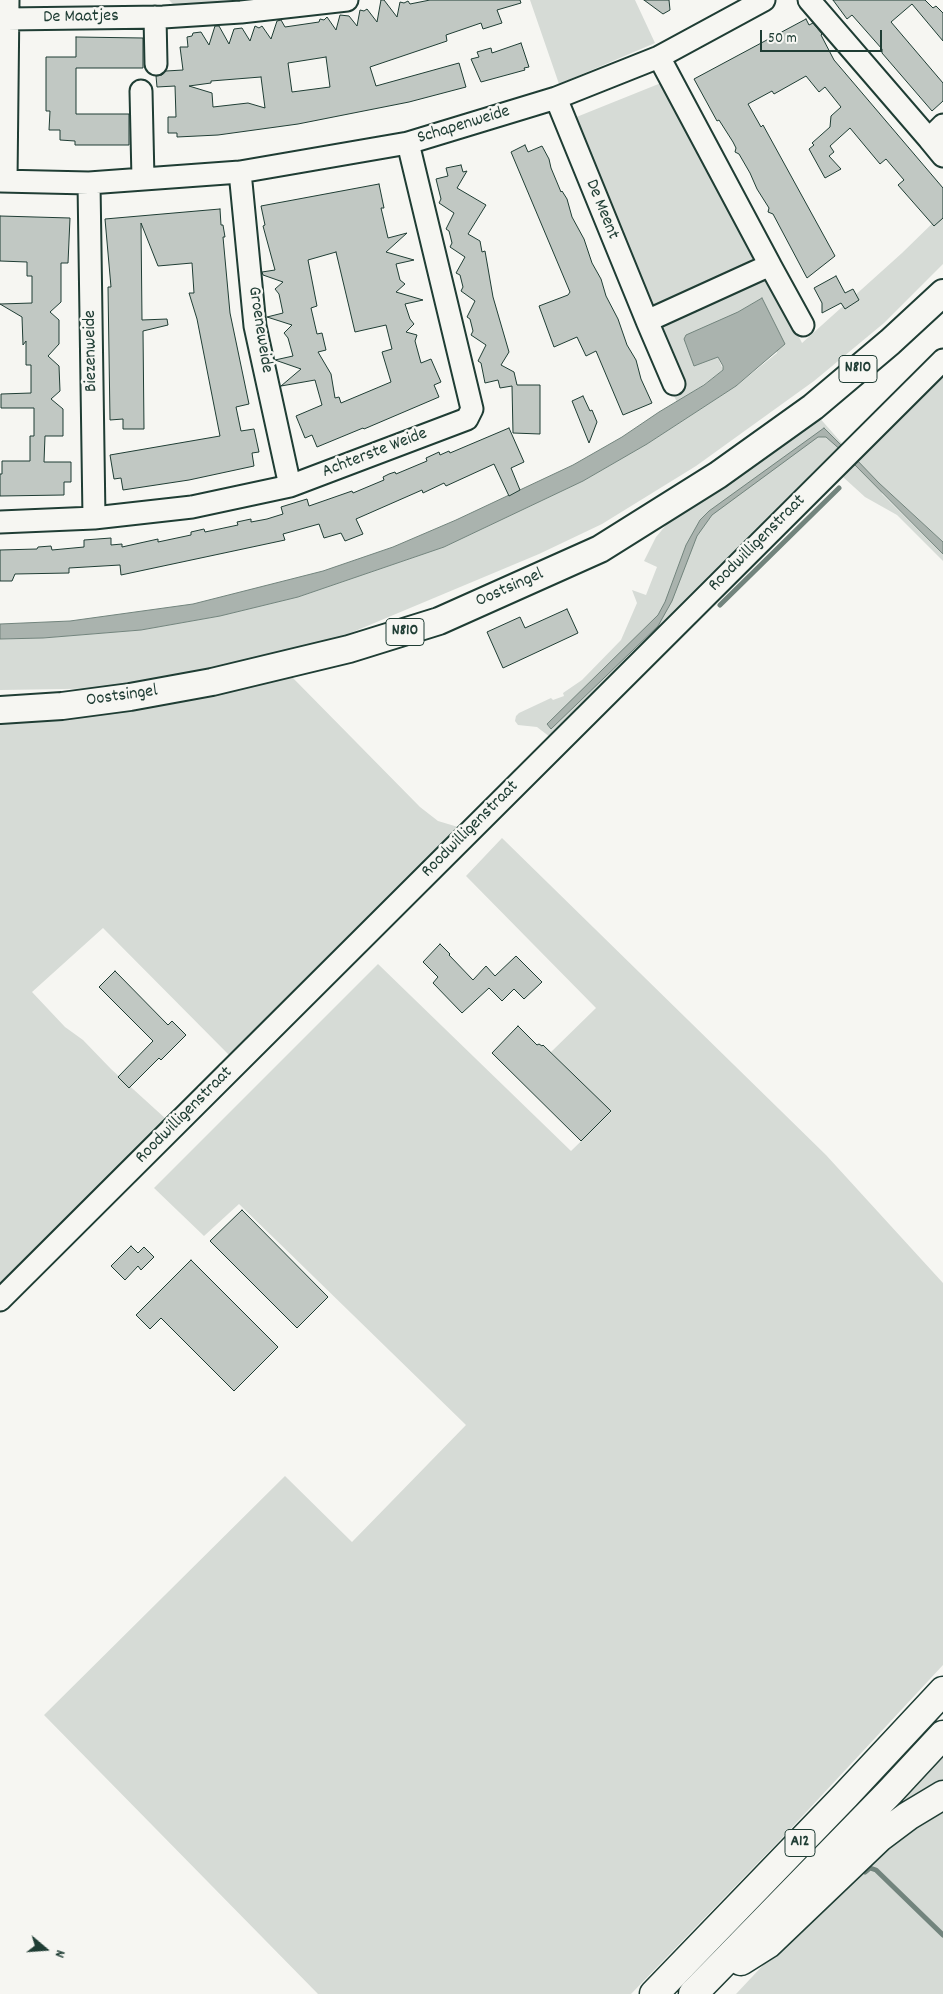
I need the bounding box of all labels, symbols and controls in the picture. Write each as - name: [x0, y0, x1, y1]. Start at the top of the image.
- street label: De Maatjes: [43, 7, 119, 29]
- scale bar: [763, 20, 886, 52]
- text: 50 m: [768, 28, 797, 50]
- street label: Schapenweide: [415, 102, 513, 150]
- street label: De Meent: [579, 177, 623, 243]
- street label: Groeneweide: [242, 285, 276, 375]
- street label: Biezenweide: [80, 310, 104, 392]
- road number: N810: [839, 356, 877, 382]
- street label: Achterste Weide: [319, 424, 431, 484]
- street label: Roodwilligenstraat: [705, 491, 811, 597]
- street label: Oostsingel: [473, 565, 547, 613]
- road number: N810: [386, 618, 424, 646]
- street label: Oostsingel: [85, 681, 159, 713]
- street label: Roodwilligenstraat: [418, 777, 524, 883]
- street label: Roodwilligenstraat: [132, 1063, 238, 1169]
- road number: A12: [785, 1830, 815, 1856]
- north arrow: [20, 1924, 70, 1974]
- text: N: [49, 1947, 70, 1960]

